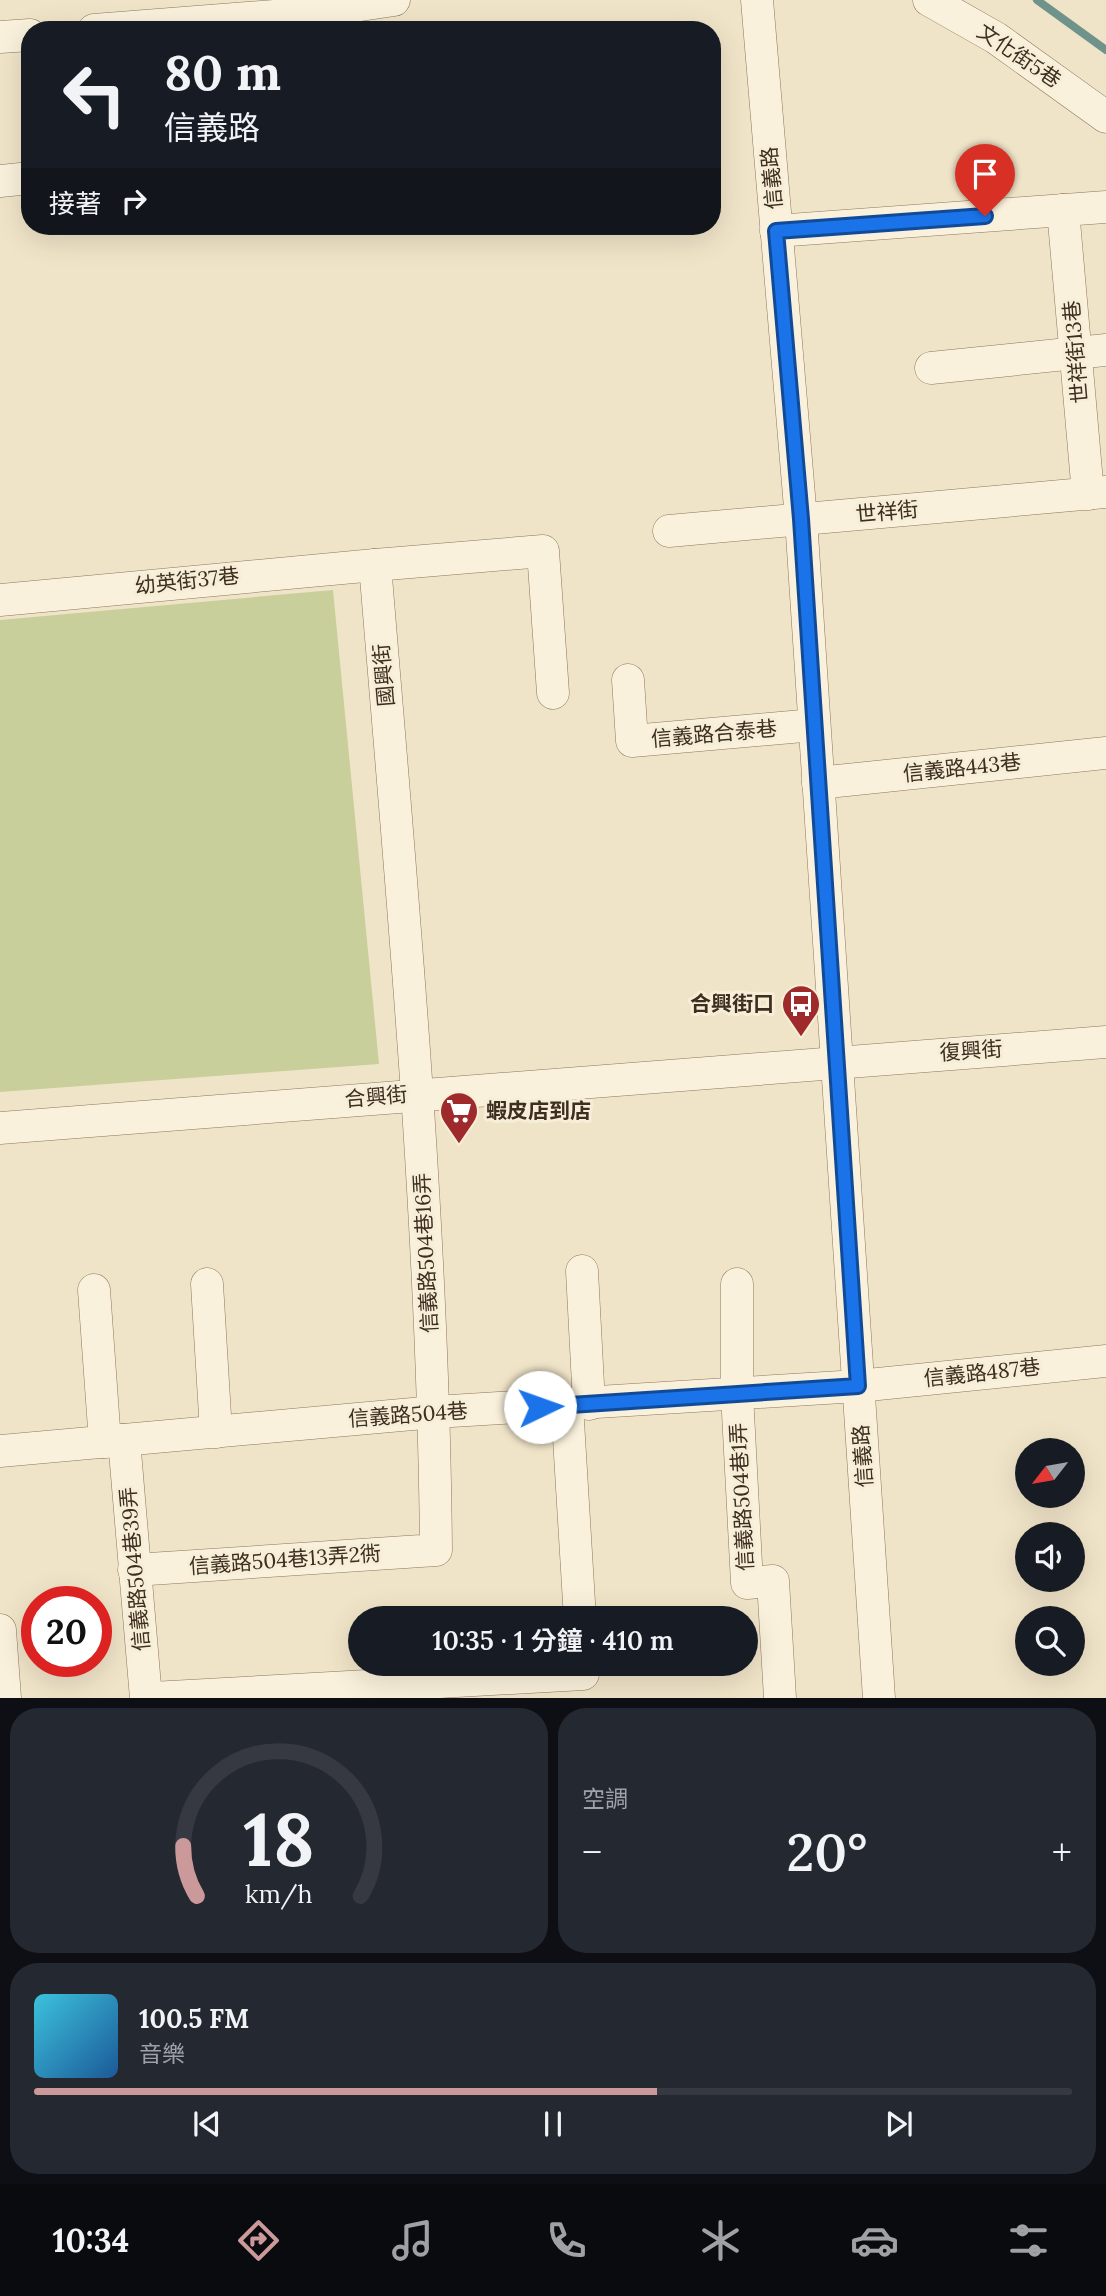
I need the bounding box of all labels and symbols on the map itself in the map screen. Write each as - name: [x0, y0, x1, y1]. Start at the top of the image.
- street label: 文化街5巷: [972, 18, 1066, 93]
- pin: [955, 144, 1015, 216]
- street label: 信義路: [755, 145, 788, 211]
- street label: 世祥街13巷: [1058, 299, 1093, 405]
- street label: 世祥街: [854, 495, 920, 528]
- street label: 幼英街37巷: [133, 562, 241, 599]
- street label: 國興街: [367, 642, 400, 708]
- street label: 信義路合泰巷: [650, 715, 778, 752]
- street label: 信義路443巷: [902, 748, 1022, 787]
- bus stop icon: 合興街口: [780, 983, 822, 1038]
- place label: 合興街口: [690, 990, 774, 1017]
- street label: 復興街: [939, 1035, 1003, 1066]
- street label: 合興街: [343, 1080, 409, 1113]
- supermarket icon: 蝦皮店到店: [438, 1090, 480, 1145]
- place label: 蝦皮店到店: [486, 1097, 591, 1124]
- street label: 信義路504巷16弄: [408, 1172, 443, 1334]
- street label: 信義路487巷: [922, 1353, 1041, 1392]
- position arrow: [503, 1370, 577, 1444]
- street label: 信義路504巷: [347, 1397, 469, 1432]
- street label: 信義路504巷1弄: [724, 1422, 759, 1572]
- street label: 信義路: [847, 1424, 878, 1488]
- north arrow: [1015, 1438, 1085, 1508]
- street label: 信義路504巷39弄: [114, 1486, 155, 1652]
- street label: 信義路504巷13弄2衖: [188, 1539, 382, 1580]
- speed limit sign: 20: [21, 1586, 112, 1677]

